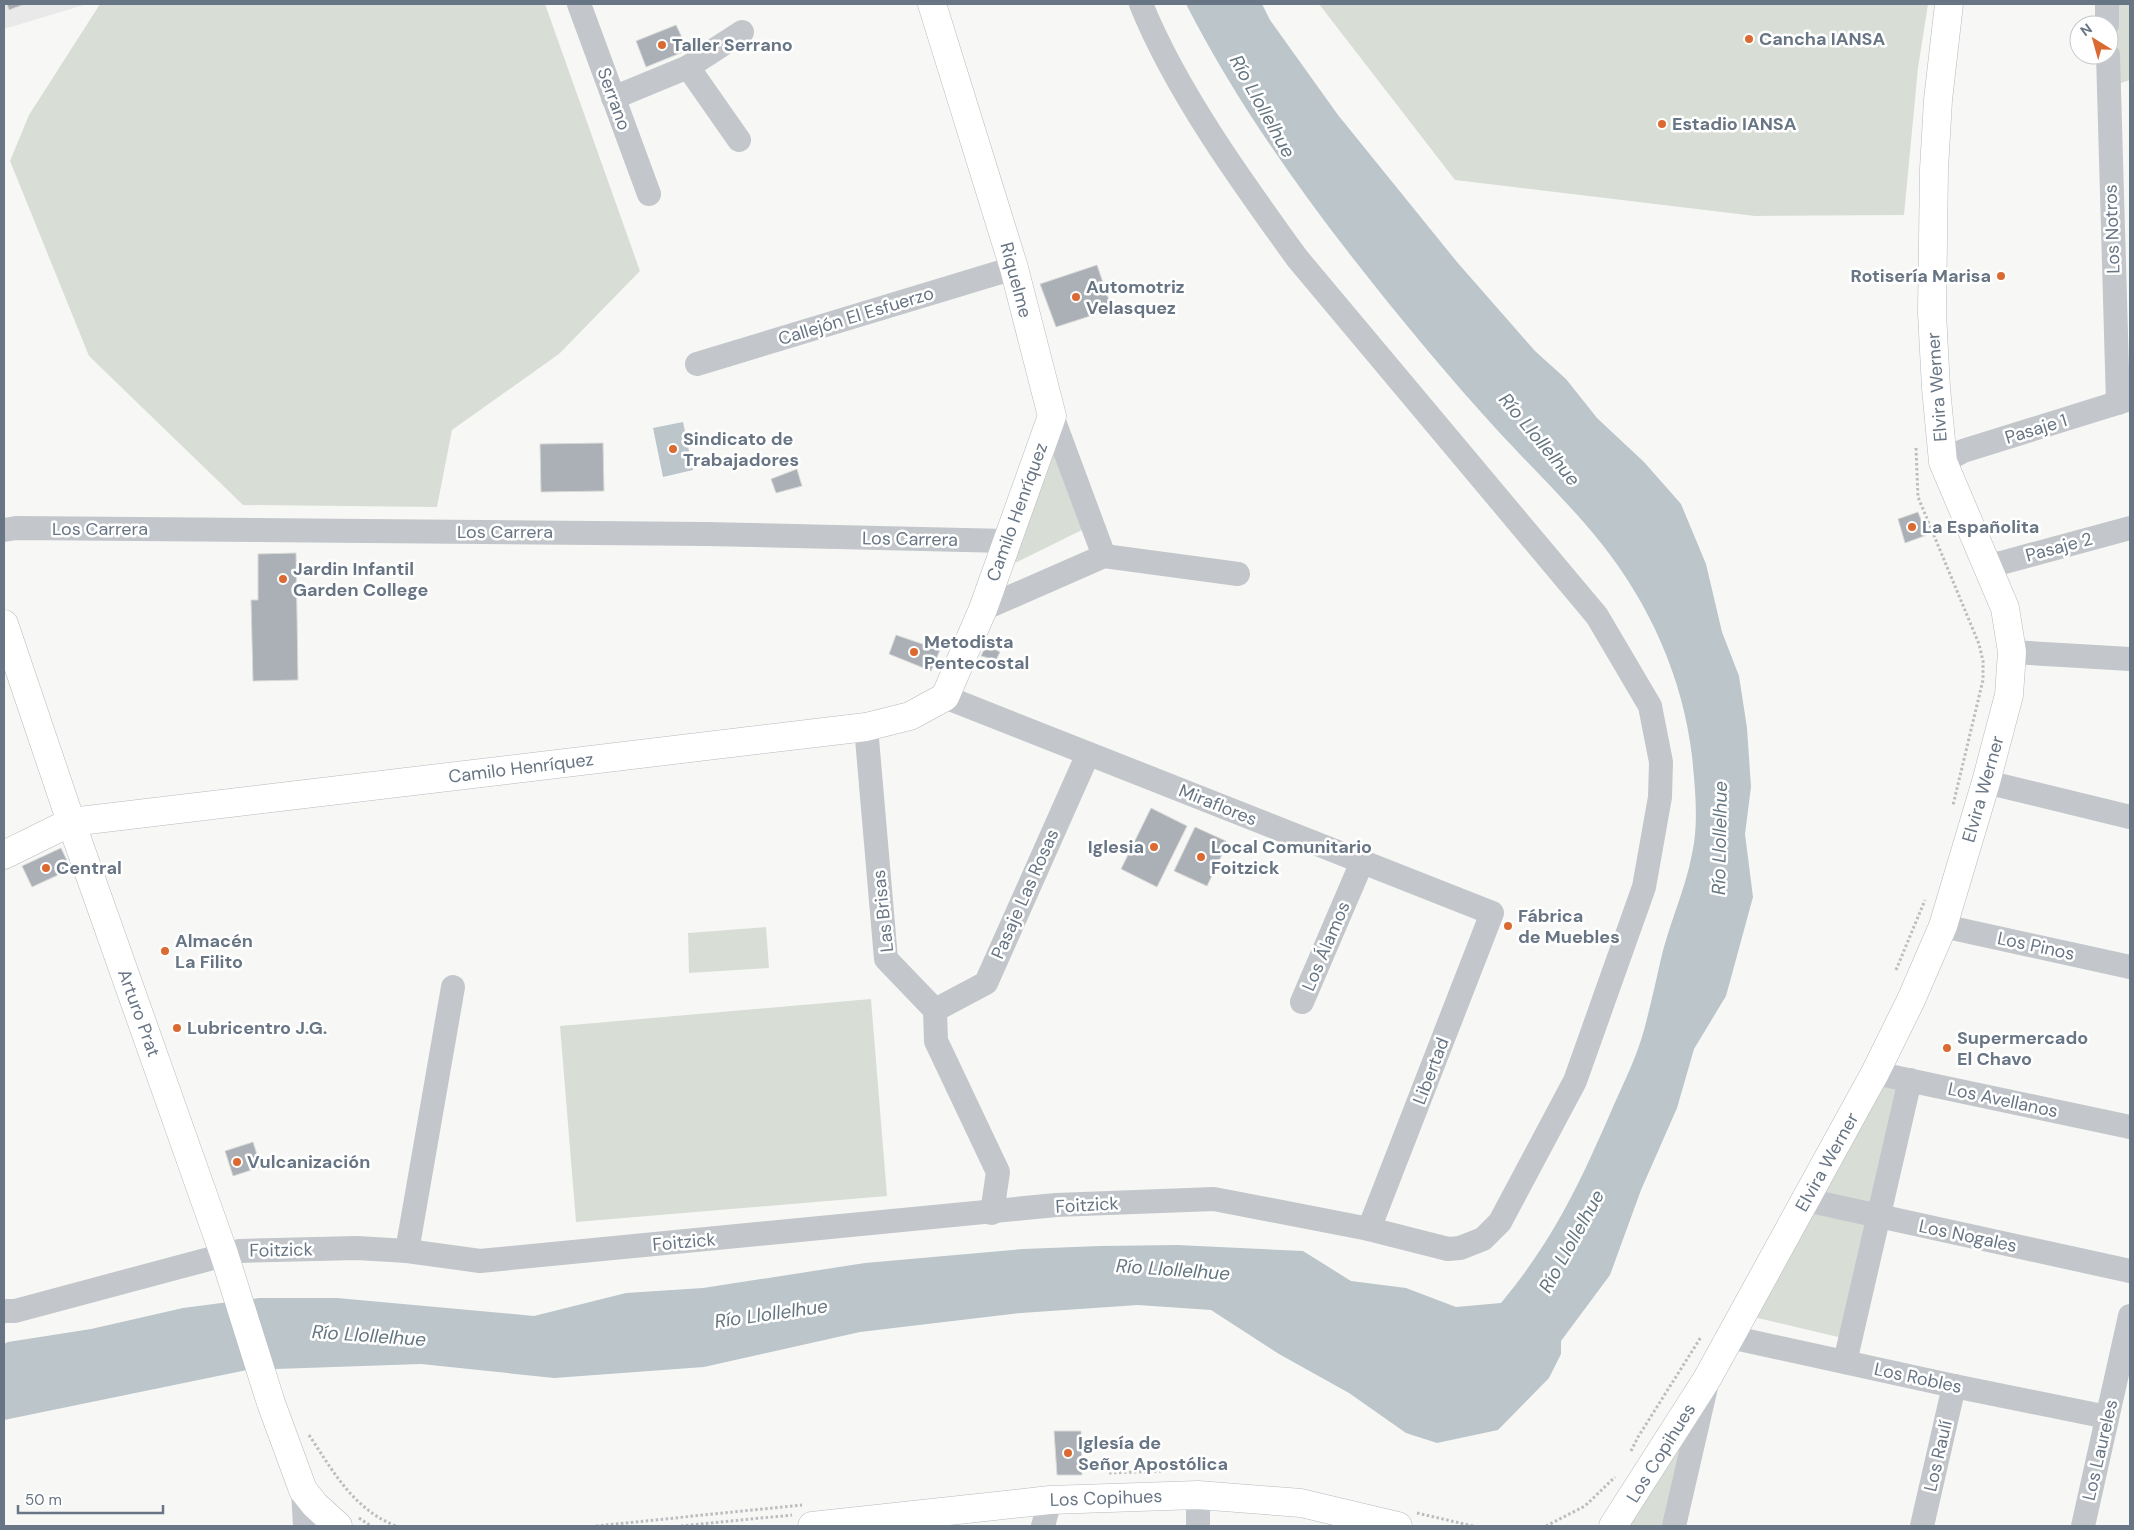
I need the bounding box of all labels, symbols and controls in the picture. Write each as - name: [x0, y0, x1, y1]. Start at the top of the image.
- north arrow: [2069, 15, 2119, 65]
- text: N: [2077, 19, 2096, 40]
- place label: Cancha IANSA: [1759, 27, 1885, 51]
- place label: Taller Serrano: [672, 33, 793, 57]
- marker: Cancha IANSA: [1743, 33, 1755, 45]
- marker: Taller Serrano: [656, 39, 668, 51]
- water label: Río Llollelhue: [1224, 50, 1301, 162]
- street label: Serrano: [592, 64, 636, 134]
- place label: Estadio IANSA: [1672, 112, 1797, 136]
- marker: Estadio IANSA: [1656, 118, 1668, 130]
- street label: Los Notros: [2098, 184, 2126, 274]
- street label: Riquelme: [994, 240, 1038, 320]
- place label: Rotisería Marisa: [1851, 264, 1991, 288]
- marker: Rotisería Marisa: [1995, 270, 2007, 282]
- place label: Automotriz Velasquez: [1086, 275, 1185, 320]
- street label: Callejón El Esfuerzo: [775, 281, 937, 351]
- marker: Automotriz Velasquez: [1070, 291, 1082, 303]
- street label: Elvira Werner: [1921, 331, 1953, 443]
- water label: Río Llollelhue: [1493, 388, 1586, 491]
- street label: Pasaje 1: [2002, 408, 2070, 450]
- place label: Sindicato de Trabajadores: [683, 427, 799, 472]
- street label: Camilo Henríquez: [981, 439, 1053, 585]
- marker: Sindicato de Trabajadores: [667, 443, 679, 455]
- place label: La Españolita: [1922, 515, 2039, 539]
- street label: Los Carrera: [52, 517, 148, 541]
- street label: Los Carrera: [457, 520, 553, 544]
- marker: La Españolita: [1906, 521, 1918, 533]
- street label: Los Carrera: [862, 526, 958, 552]
- street label: Pasaje 2: [2023, 527, 2095, 567]
- place label: Jardin Infantil Garden College: [293, 557, 429, 602]
- marker: Jardin Infantil Garden College: [277, 573, 289, 585]
- place label: Metodista Pentecostal: [924, 630, 1029, 675]
- marker: Metodista Pentecostal: [908, 646, 920, 658]
- street label: Elvira Werner: [1956, 733, 2010, 845]
- street label: Camilo Henríquez: [447, 747, 595, 789]
- street label: Miraflores: [1175, 778, 1261, 832]
- water label: Río Llollelhue: [1706, 781, 1733, 895]
- street label: Pasaje Las Rosas: [986, 825, 1064, 963]
- place label: Iglesia: [1088, 835, 1144, 859]
- place label: Local Comunitario Foitzick: [1211, 835, 1372, 880]
- marker: Iglesia: [1148, 841, 1160, 853]
- marker: Local Comunitario Foitzick: [1195, 851, 1207, 863]
- place label: Central: [56, 856, 122, 880]
- marker: Central: [40, 862, 52, 874]
- street label: Las Brisas: [867, 869, 899, 953]
- street label: Los Álamos: [1296, 898, 1356, 994]
- place label: Fábrica de Muebles: [1518, 904, 1620, 949]
- marker: Fábrica de Muebles: [1502, 920, 1514, 932]
- street label: Los Pinos: [1995, 926, 2077, 966]
- place label: Almacén La Filito: [175, 929, 253, 974]
- marker: Almacén La Filito: [159, 945, 171, 957]
- street label: Arturo Prat: [112, 966, 166, 1060]
- place label: Lubricentro J.G.: [187, 1016, 327, 1040]
- marker: Lubricentro J.G.: [171, 1022, 183, 1034]
- place label: Supermercado El Chavo: [1957, 1026, 2088, 1071]
- street label: Libertad: [1407, 1034, 1455, 1108]
- marker: Supermercado El Chavo: [1941, 1042, 1953, 1054]
- street label: Los Avellanos: [1946, 1077, 2060, 1123]
- street label: Elvira Werner: [1790, 1108, 1864, 1216]
- place label: Vulcanización: [247, 1150, 370, 1174]
- marker: Vulcanización: [231, 1156, 243, 1168]
- water label: Río Llollelhue: [1533, 1185, 1610, 1297]
- street label: Foitzick: [1055, 1191, 1119, 1219]
- street label: Los Nogales: [1917, 1214, 2019, 1258]
- street label: Foitzick: [651, 1227, 717, 1257]
- street label: Foitzick: [249, 1237, 313, 1263]
- water label: Río Llollelhue: [1115, 1253, 1231, 1286]
- water label: Río Llollelhue: [713, 1293, 829, 1334]
- water label: Río Llollelhue: [311, 1319, 427, 1352]
- street label: Los Robles: [1872, 1357, 1964, 1399]
- street label: Los Laureles: [2077, 1397, 2123, 1503]
- street label: Los Copihues: [1621, 1399, 1701, 1507]
- street label: Los Raulí: [1918, 1418, 1958, 1494]
- place label: Iglesía de Señor Apostólica: [1078, 1431, 1228, 1476]
- marker: Iglesía de Señor Apostólica: [1062, 1447, 1074, 1459]
- scale bar: [18, 1482, 162, 1514]
- street label: Los Copihues: [1049, 1484, 1163, 1512]
- text: 50 m: [25, 1490, 62, 1510]

